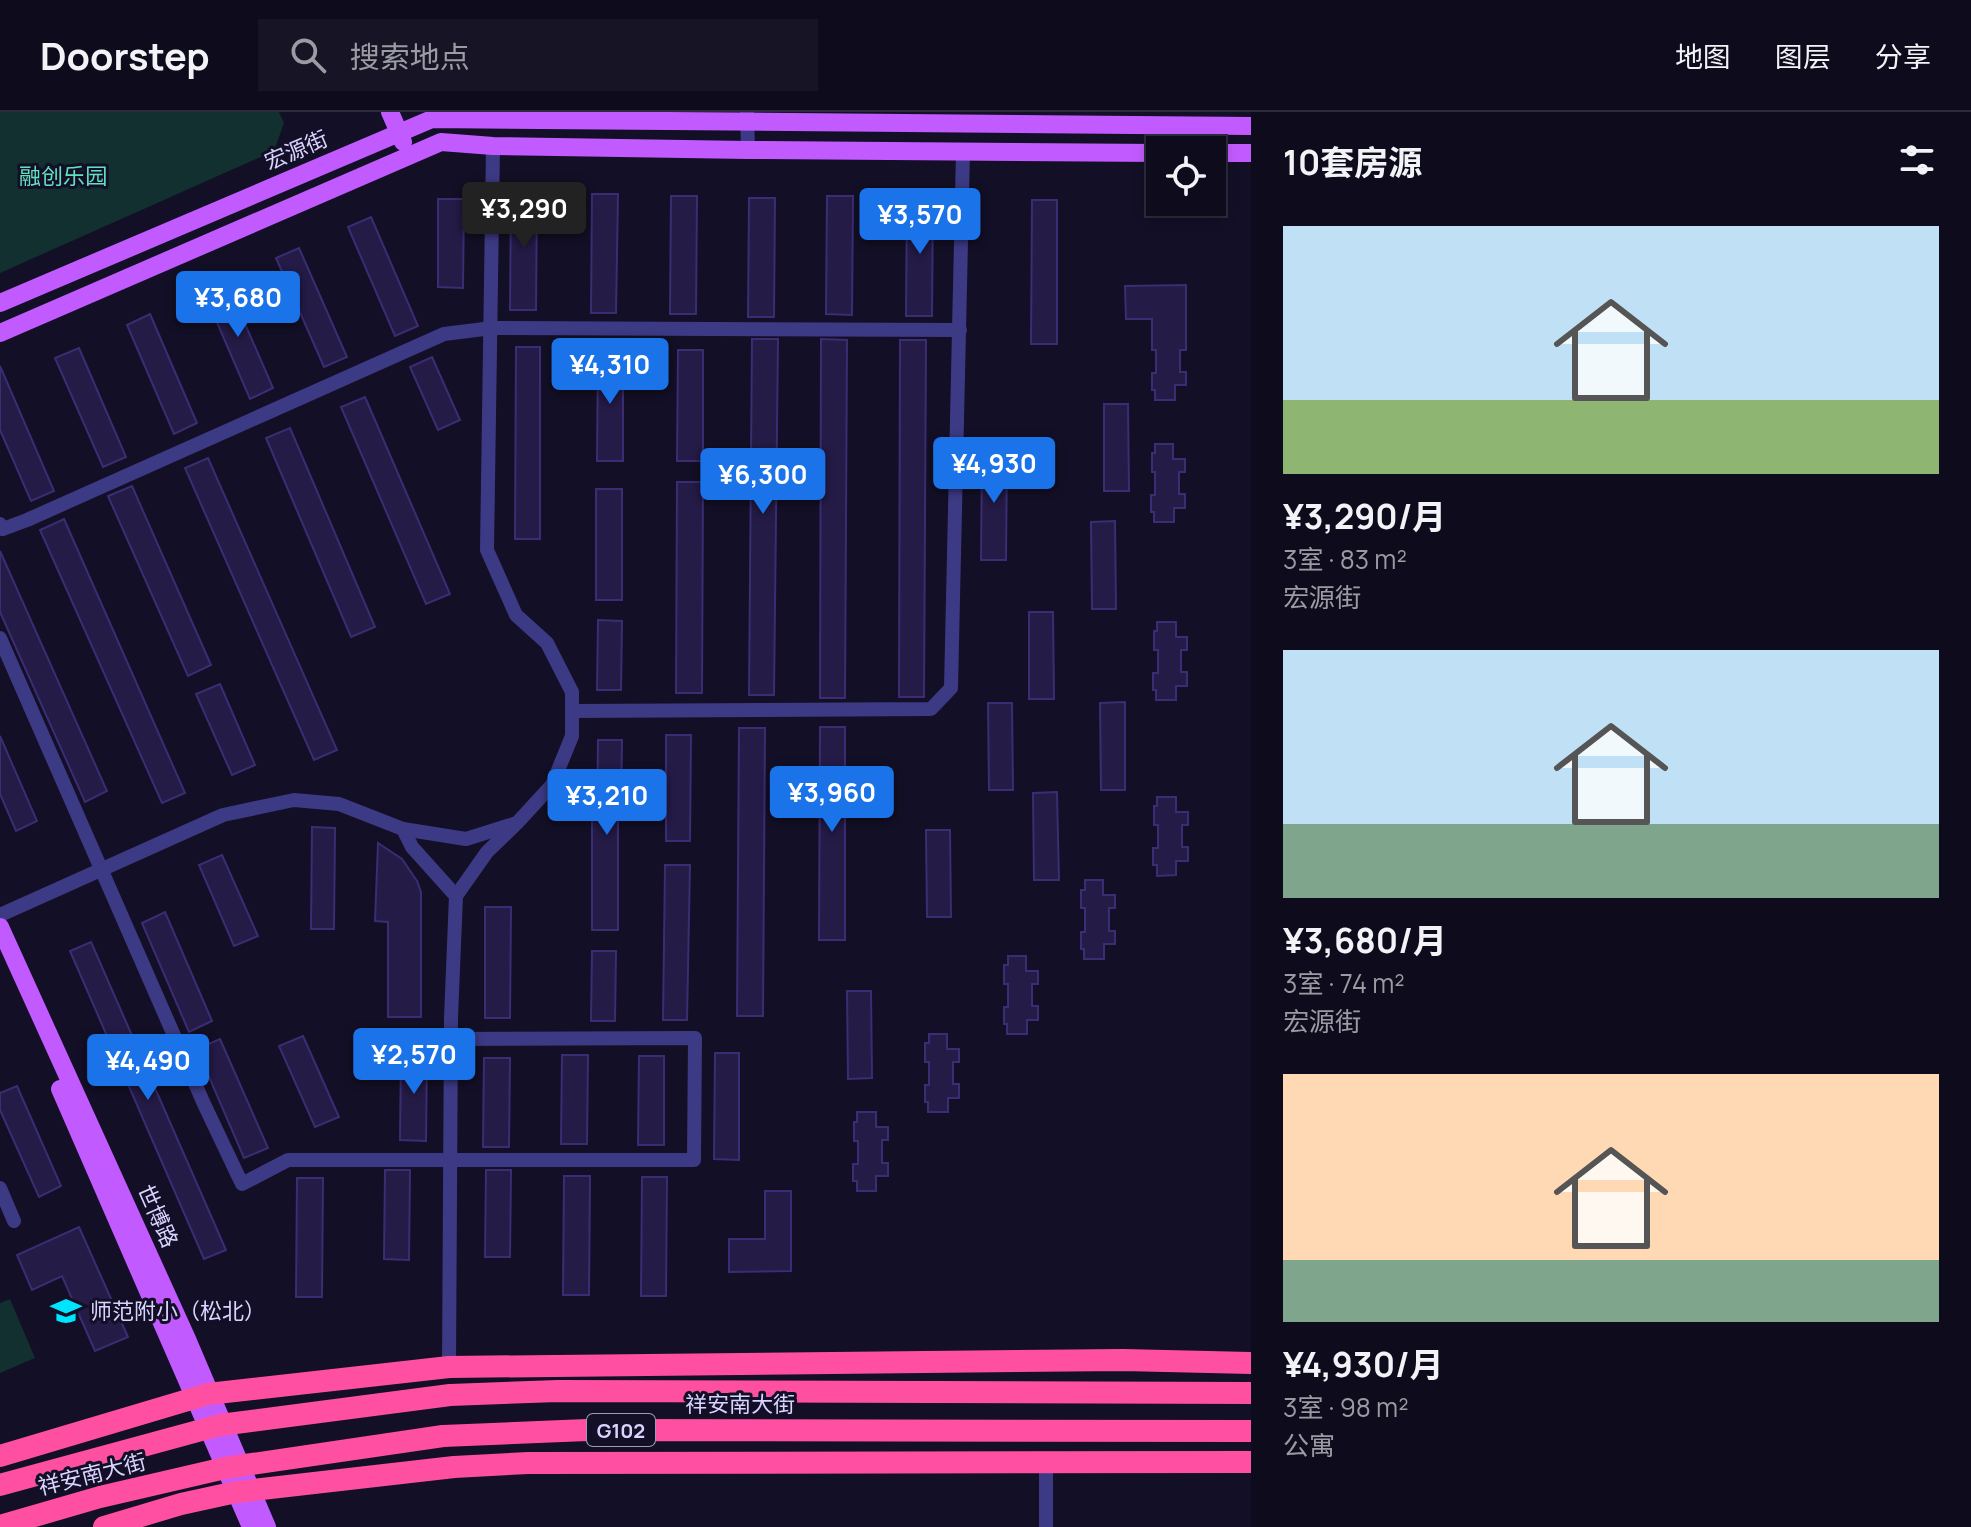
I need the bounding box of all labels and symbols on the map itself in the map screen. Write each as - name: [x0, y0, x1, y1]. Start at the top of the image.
- street label: 宏源街: [260, 123, 332, 177]
- park label: 融创乐园: [19, 161, 107, 191]
- pin: ¥3,290: [459, 182, 589, 250]
- pin: ¥3,570: [855, 188, 985, 256]
- pin: ¥3,680: [173, 271, 303, 339]
- pin: ¥4,310: [545, 338, 675, 406]
- pin: ¥4,930: [929, 437, 1059, 505]
- pin: ¥6,300: [698, 448, 828, 516]
- pin: ¥3,960: [767, 766, 897, 834]
- pin: ¥3,210: [542, 769, 672, 837]
- pin: ¥2,570: [349, 1028, 479, 1096]
- pin: ¥4,490: [83, 1034, 213, 1102]
- street label: 世博路: [131, 1180, 185, 1252]
- school or university icon: 师范附小（松北）: [49, 1294, 83, 1328]
- place label: 师范附小（松北）: [90, 1296, 266, 1326]
- street label: 祥安南大街: [685, 1389, 795, 1419]
- road number: G102: [587, 1414, 655, 1446]
- street label: 祥安南大街: [35, 1446, 149, 1502]

